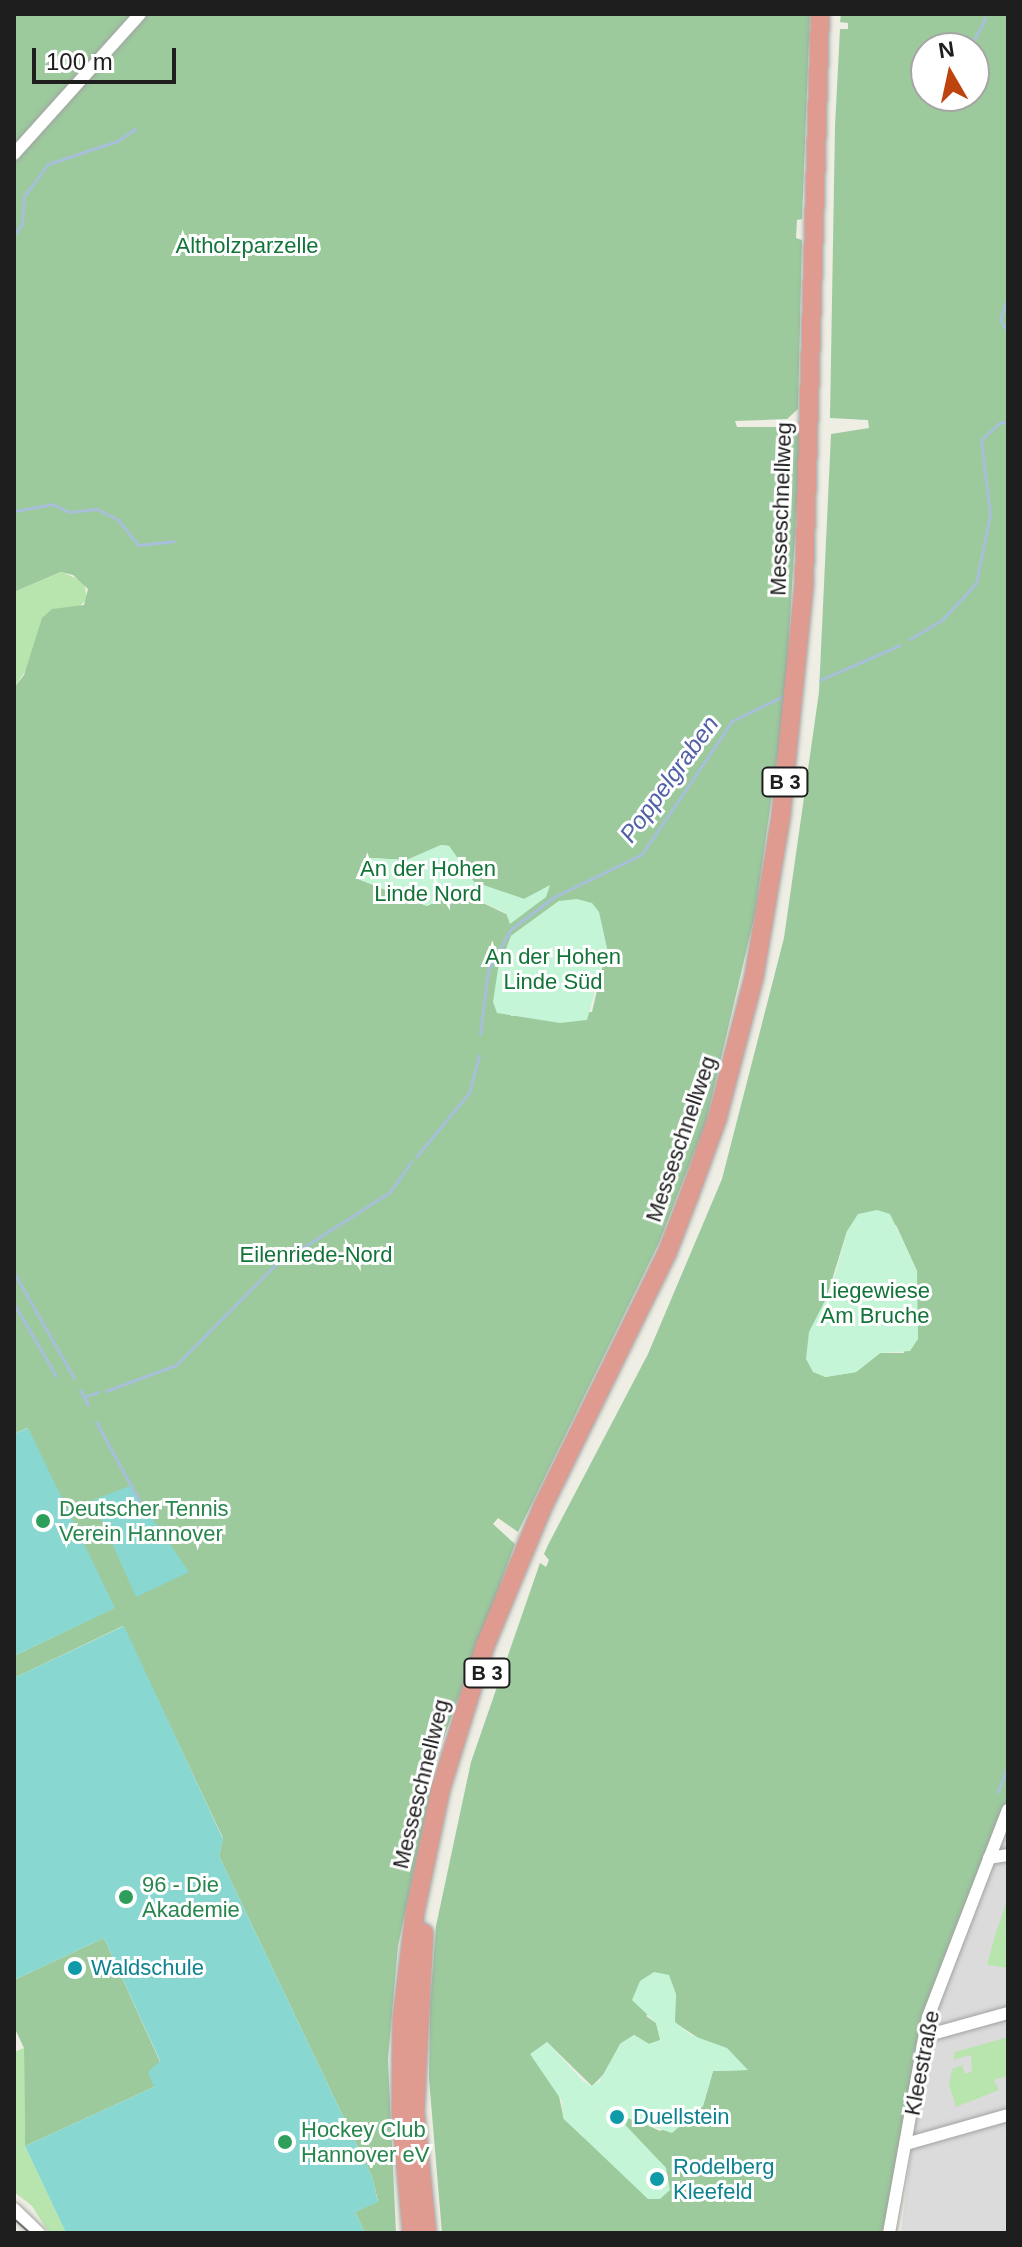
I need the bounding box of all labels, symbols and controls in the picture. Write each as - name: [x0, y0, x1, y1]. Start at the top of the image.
- scale bar: [36, 32, 180, 82]
- north arrow: [910, 32, 990, 112]
- text: N: [937, 36, 956, 63]
- text: 100 m: [46, 48, 113, 75]
- park label: Altholzparzelle: [175, 233, 319, 259]
- street label: Messeschnellweg: [765, 422, 797, 596]
- water label: Poppelgraben: [613, 710, 725, 848]
- road number: B 3: [761, 766, 809, 798]
- park label: An der Hohen Linde Nord: [360, 855, 496, 906]
- park label: An der Hohen Linde Süd: [485, 943, 621, 994]
- street label: Messeschnellweg: [640, 1053, 722, 1225]
- park label: Eilenriede-Nord: [240, 1242, 392, 1268]
- park label: Liegewiese Am Bruche: [820, 1277, 930, 1328]
- place label: Deutscher Tennis Verein Hannover: [59, 1495, 229, 1546]
- marker: Deutscher Tennis Verein Hannover: [34, 1512, 52, 1530]
- road number: B 3: [463, 1657, 511, 1689]
- street label: Messeschnellweg: [387, 1697, 455, 1871]
- place label: 96 - Die Akademie: [142, 1871, 240, 1922]
- marker: 96 - Die Akademie: [117, 1888, 135, 1906]
- place label: Waldschule: [91, 1955, 204, 1981]
- marker: Waldschule: [66, 1959, 84, 1977]
- street label: Kleestraße: [899, 2008, 945, 2118]
- place label: Duellstein: [633, 2104, 730, 2130]
- marker: Duellstein: [608, 2108, 626, 2126]
- place label: Hockey Club Hannover eV: [301, 2116, 429, 2168]
- marker: Hockey Club Hannover eV: [276, 2133, 294, 2151]
- place label: Rodelberg Kleefeld: [673, 2153, 775, 2204]
- marker: Rodelberg Kleefeld: [648, 2170, 666, 2188]

